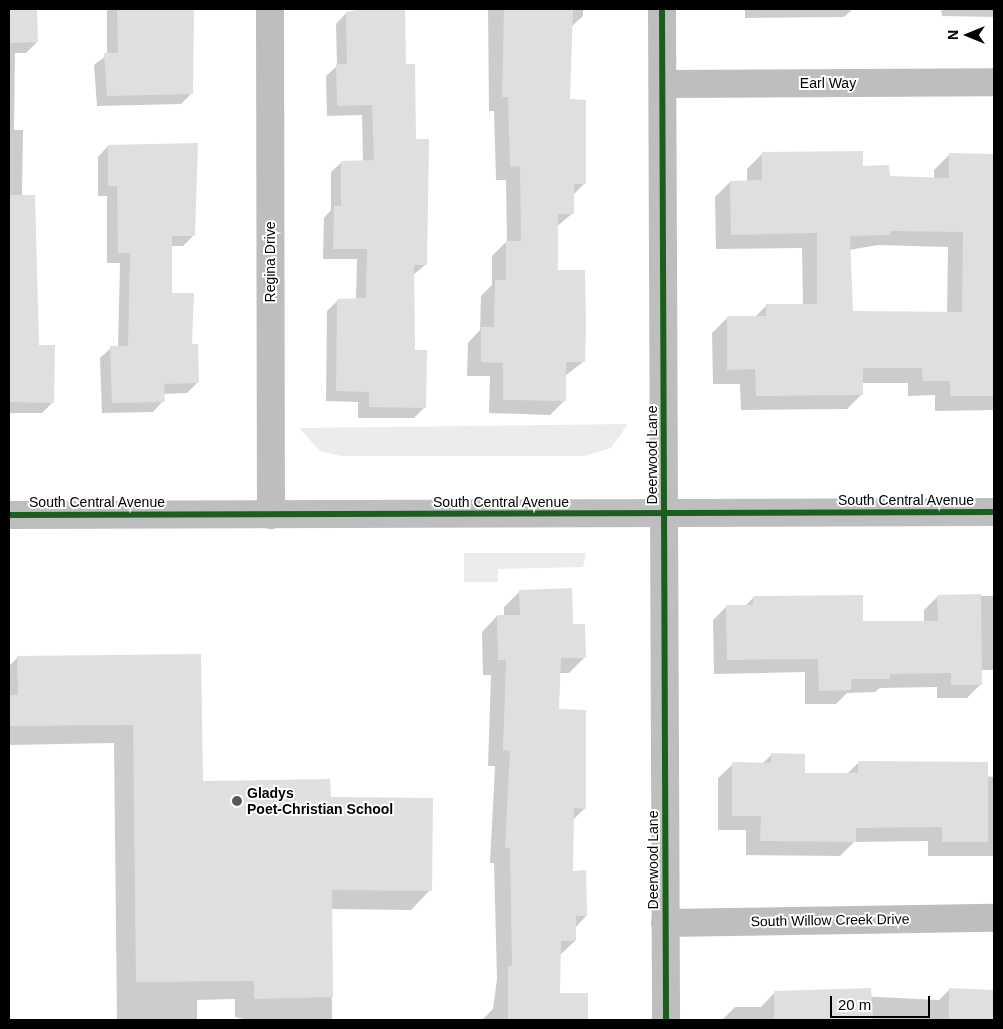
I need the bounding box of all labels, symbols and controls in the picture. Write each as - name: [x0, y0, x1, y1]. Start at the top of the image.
- north arrow: [943, 10, 993, 60]
- text: N: [945, 30, 961, 40]
- street label: Earl Way: [800, 75, 856, 91]
- street label: Regina Drive: [262, 222, 278, 302]
- street label: Deerwood Lane: [644, 406, 660, 504]
- street label: South Central Avenue: [838, 492, 974, 508]
- street label: South Central Avenue: [29, 494, 165, 510]
- street label: South Central Avenue: [433, 494, 569, 510]
- place label: Gladys Poet-Christian School: [247, 785, 393, 818]
- marker: Gladys Poet-Christian School: [231, 795, 243, 807]
- street label: Deerwood Lane: [645, 811, 661, 909]
- street label: South Willow Creek Drive: [751, 910, 909, 930]
- scale bar: [833, 986, 933, 1018]
- text: 20 m: [838, 996, 871, 1013]

